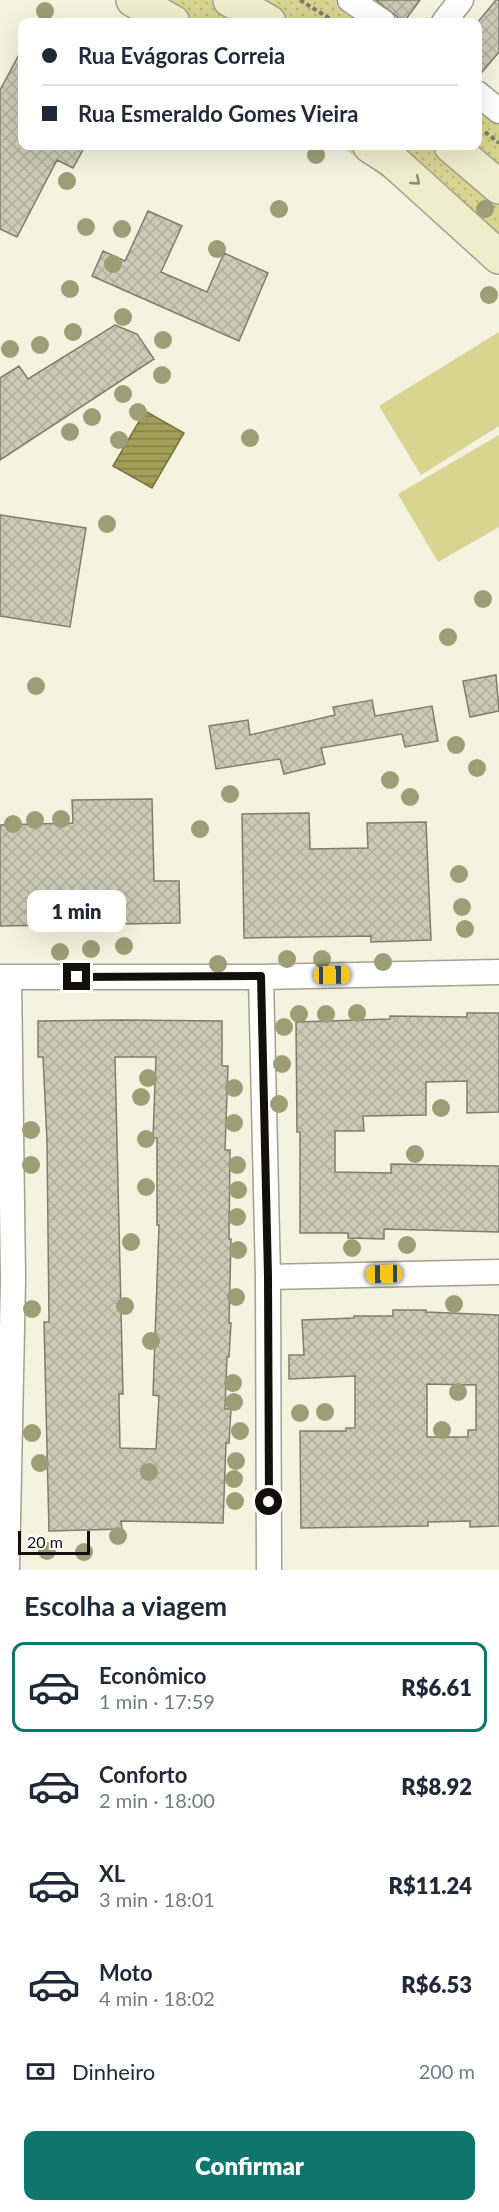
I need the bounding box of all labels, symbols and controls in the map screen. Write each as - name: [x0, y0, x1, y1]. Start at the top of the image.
- text: Rua Evágoras Correia: [78, 42, 285, 69]
- text: Rua Esmeraldo Gomes Vieira: [78, 100, 358, 127]
- one-way arrow: [409, 174, 420, 185]
- callout: 1 min: [28, 890, 127, 932]
- text: 1 min: [52, 899, 101, 923]
- route end: [63, 963, 90, 990]
- car: [314, 966, 350, 984]
- car: [366, 1265, 402, 1283]
- route start: [255, 1488, 282, 1515]
- scale bar: [18, 1528, 90, 1556]
- text: 20 m: [27, 1532, 63, 1551]
- text: Escolha a viagem: [24, 1589, 227, 1622]
- icon: car: [27, 1660, 81, 1714]
- text: Econômico: [99, 1662, 206, 1689]
- text: R$6.61: [401, 1674, 472, 1701]
- text: 1 min · 17:59: [99, 1689, 215, 1713]
- icon: car: [27, 1759, 81, 1813]
- text: Conforto: [99, 1761, 187, 1788]
- text: R$8.92: [401, 1773, 472, 1800]
- text: 2 min · 18:00: [99, 1788, 215, 1812]
- icon: car: [27, 1858, 81, 1912]
- text: XL: [99, 1860, 125, 1887]
- text: R$11.24: [388, 1872, 472, 1899]
- text: 3 min · 18:01: [99, 1887, 215, 1911]
- icon: car: [27, 1957, 81, 2011]
- text: Moto: [99, 1959, 153, 1986]
- text: R$6.53: [401, 1971, 472, 1998]
- text: 4 min · 18:02: [99, 1986, 215, 2010]
- icon: cash: [24, 2055, 57, 2088]
- text: Dinheiro: [72, 2058, 155, 2085]
- text: 200 m: [419, 2059, 475, 2083]
- button: Confirmar: [24, 2131, 475, 2200]

